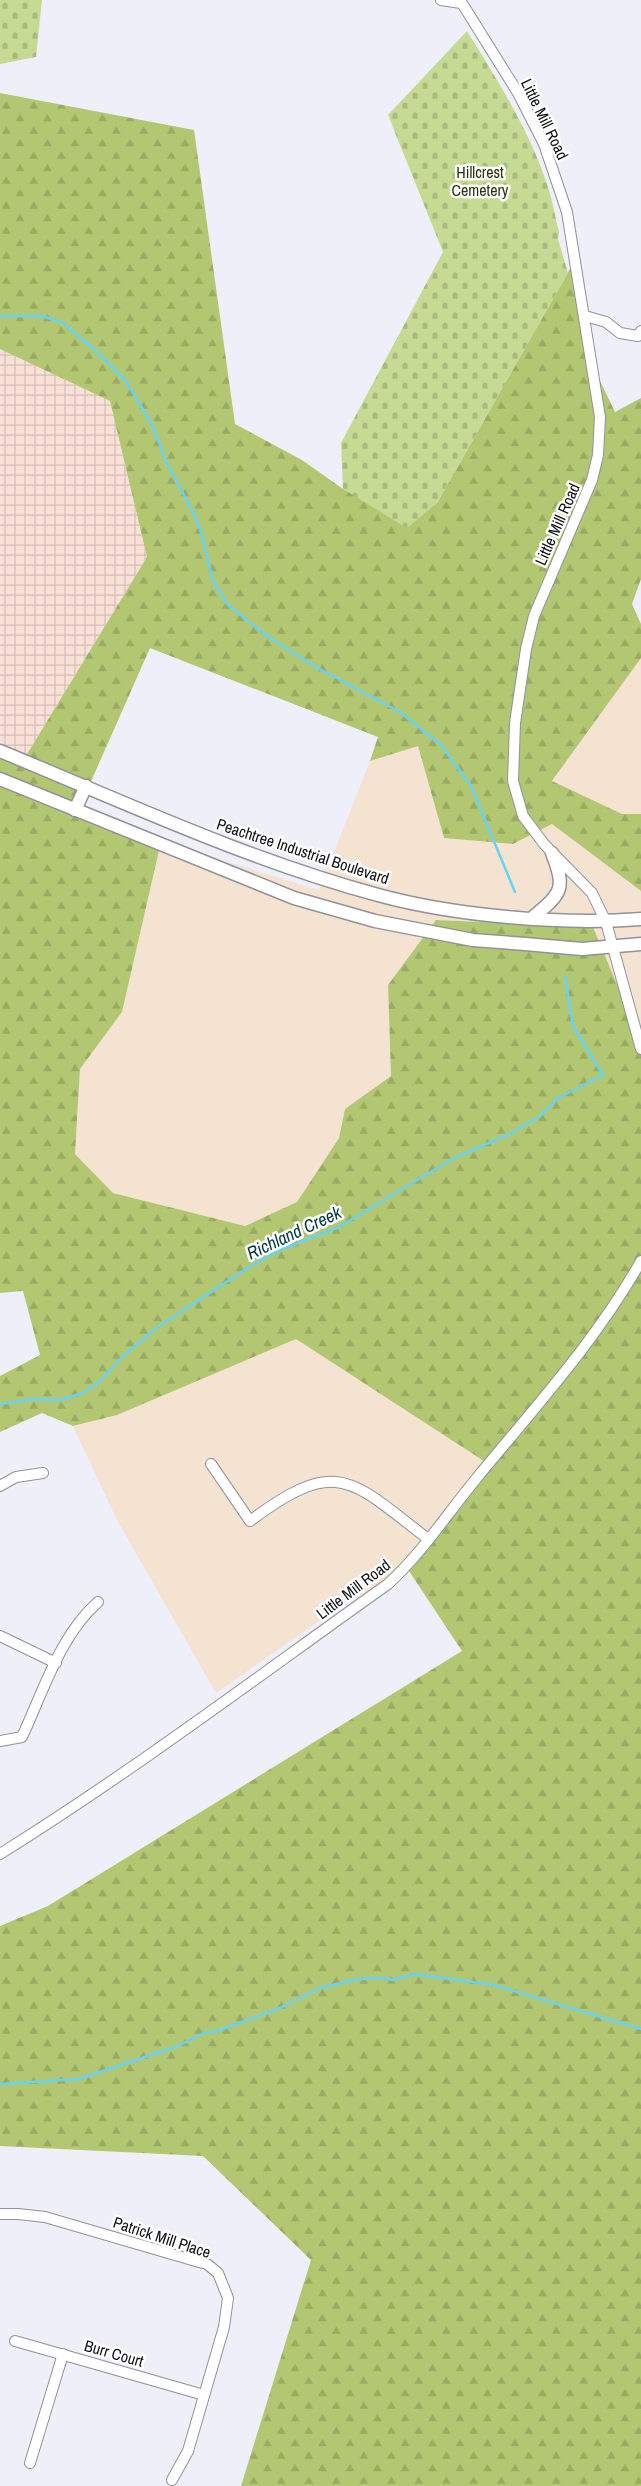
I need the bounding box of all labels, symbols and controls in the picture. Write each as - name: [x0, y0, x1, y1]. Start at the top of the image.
- street label: Little Mill Road: [516, 75, 574, 163]
- park label: Hillcrest Cemetery: [452, 161, 509, 201]
- street label: Little Mill Road: [529, 480, 585, 568]
- street label: Peachtree Industrial Boulevard: [214, 813, 392, 889]
- water label: Richland Creek: [242, 1199, 346, 1265]
- street label: Little Mill Road: [311, 1554, 395, 1624]
- street label: Patrick Mill Place: [110, 2211, 214, 2263]
- street label: Burr Court: [82, 2334, 146, 2372]

